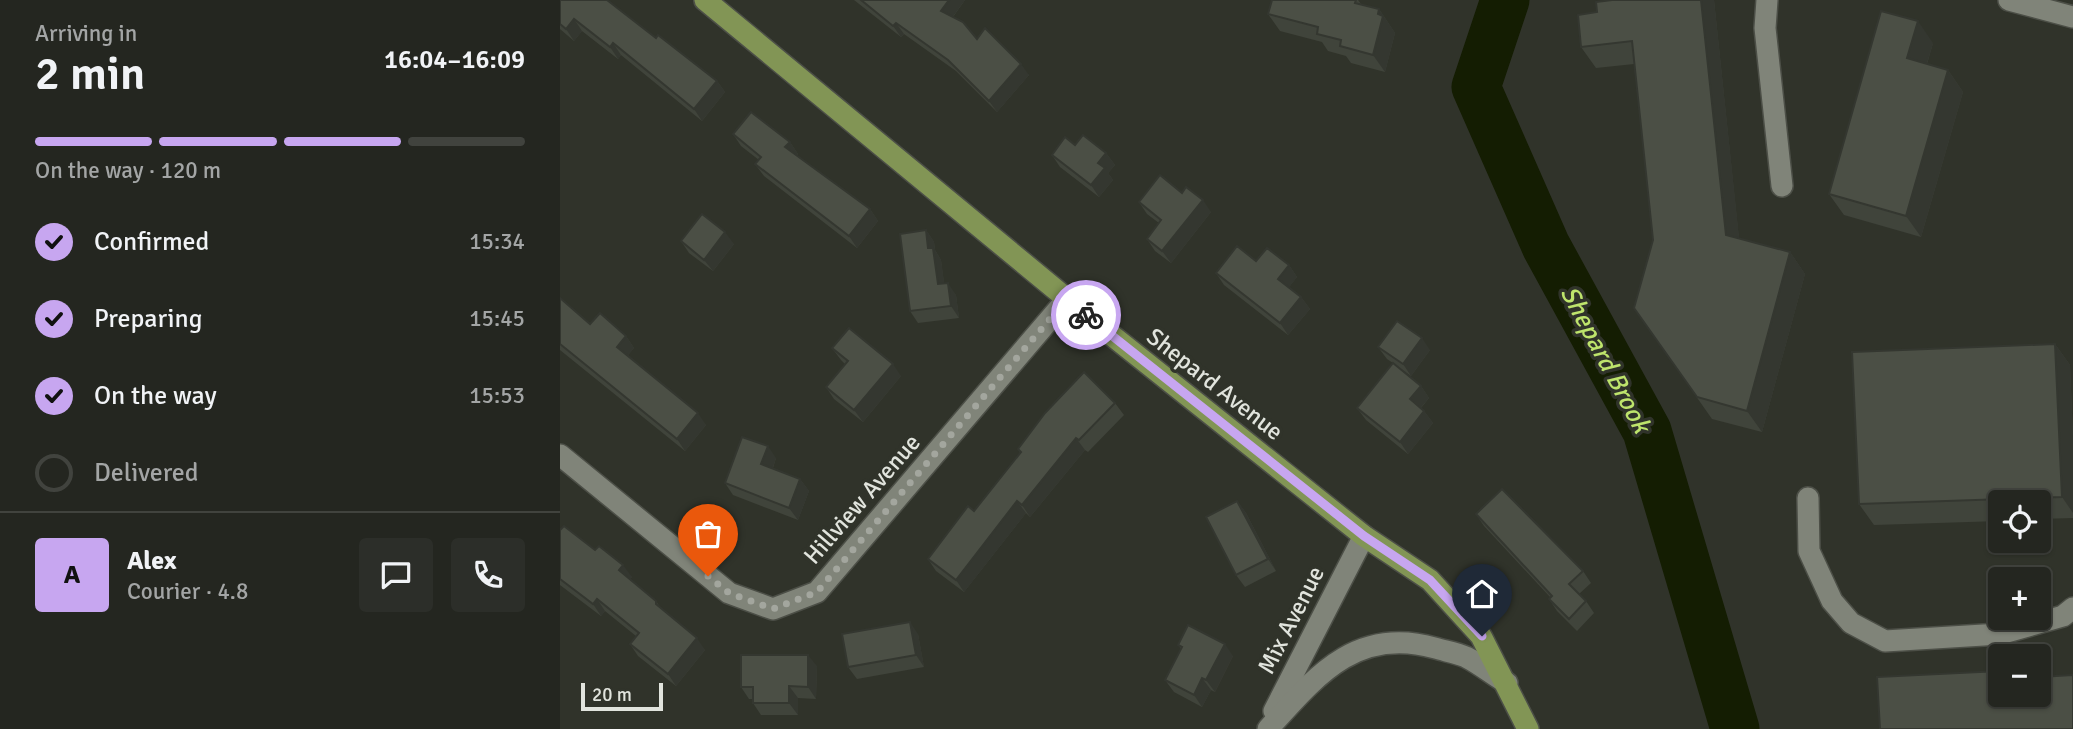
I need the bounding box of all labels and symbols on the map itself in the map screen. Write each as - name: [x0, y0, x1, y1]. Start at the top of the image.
- courier: [1051, 280, 1121, 350]
- water label: Shepard Brook: [1553, 280, 1658, 440]
- street label: Shepard Avenue: [1141, 321, 1289, 447]
- street label: Hillview Avenue: [797, 428, 927, 570]
- pin: [678, 504, 738, 576]
- street label: Mix Avenue: [1251, 561, 1331, 679]
- pin: [1452, 564, 1512, 636]
- scale bar: [581, 680, 663, 712]

